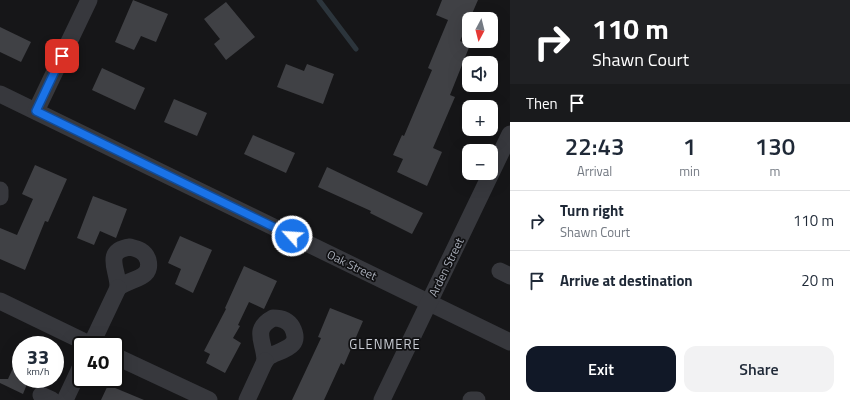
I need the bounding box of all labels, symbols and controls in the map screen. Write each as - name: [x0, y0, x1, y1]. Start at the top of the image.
- text: 110 m: [592, 7, 669, 50]
- north arrow: [462, 12, 498, 48]
- map controls: [462, 12, 498, 180]
- icon: right: [526, 16, 578, 68]
- pin: [45, 39, 79, 73]
- icon: arrive: [51, 45, 73, 67]
- text: Shawn Court: [592, 46, 689, 73]
- button: sound: [462, 56, 498, 92]
- text: Then: [526, 92, 558, 115]
- icon: arrive: [566, 92, 588, 114]
- button: +: [462, 100, 498, 136]
- text: 22:43: [565, 128, 624, 164]
- text: 1: [683, 128, 696, 164]
- text: 130: [755, 128, 795, 164]
- button: −: [462, 144, 498, 180]
- text: Arrival: [577, 161, 612, 181]
- text: min: [679, 161, 700, 181]
- text: m: [770, 161, 780, 181]
- text: Turn right: [560, 199, 624, 222]
- text: 110 m: [793, 209, 834, 232]
- icon: right: [526, 210, 548, 232]
- position arrow: [271, 215, 313, 257]
- text: Shawn Court: [560, 222, 630, 242]
- street label: Arden Street: [424, 234, 469, 300]
- street label: Oak Street: [324, 245, 381, 286]
- text: Arrive at destination: [560, 269, 693, 292]
- text: 20 m: [801, 269, 834, 292]
- icon: arrive: [526, 270, 548, 292]
- district label: GLENMERE: [349, 334, 421, 354]
- speed limit sign: 40: [72, 336, 124, 388]
- text: 33: [27, 341, 49, 372]
- button: Exit: [526, 346, 676, 392]
- button: Share: [684, 346, 834, 392]
- text: km/h: [27, 364, 49, 379]

